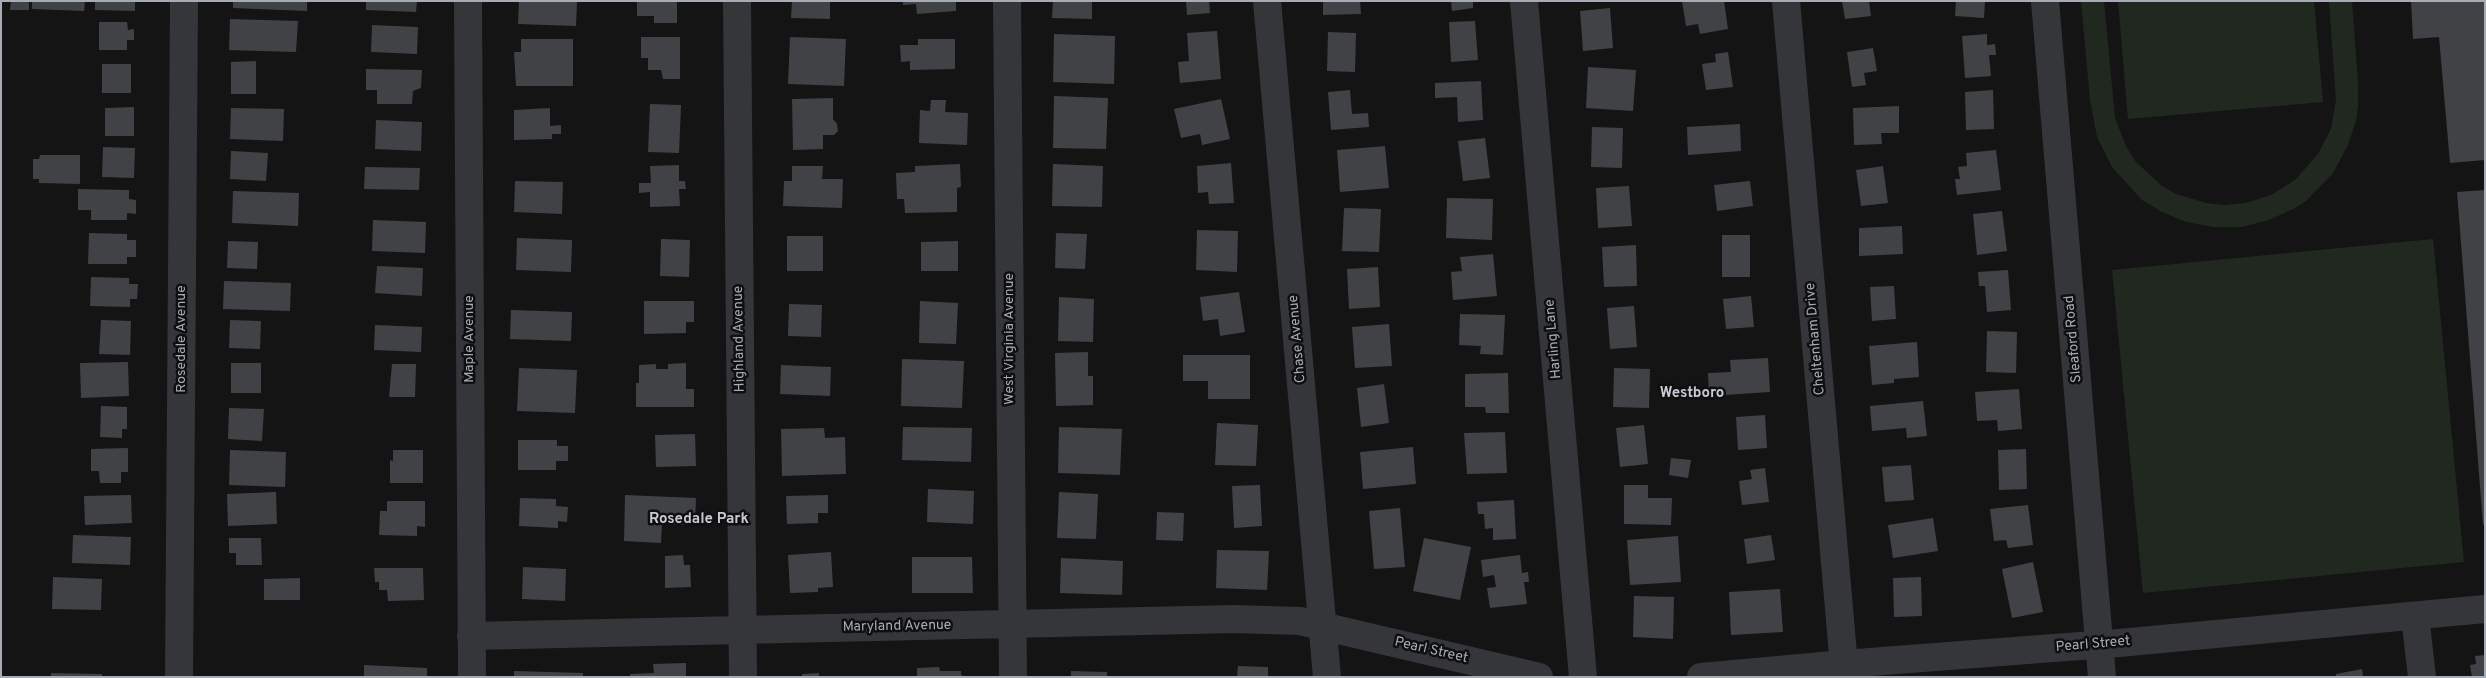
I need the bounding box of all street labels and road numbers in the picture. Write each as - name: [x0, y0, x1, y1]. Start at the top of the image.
- street label: West Virginia Avenue: [1002, 273, 1018, 405]
- street label: Cheltenham Drive: [1803, 282, 1829, 396]
- street label: Rosedale Avenue: [174, 285, 190, 393]
- street label: Highland Avenue: [731, 286, 749, 392]
- street label: Chase Avenue: [1286, 294, 1310, 384]
- street label: Maple Avenue: [462, 295, 478, 383]
- street label: Sleaford Road: [2062, 295, 2086, 383]
- street label: Harling Lane: [1542, 299, 1566, 379]
- street label: Maryland Avenue: [843, 618, 951, 636]
- street label: Pearl Street: [2055, 633, 2131, 657]
- street label: Pearl Street: [1393, 634, 1469, 668]

